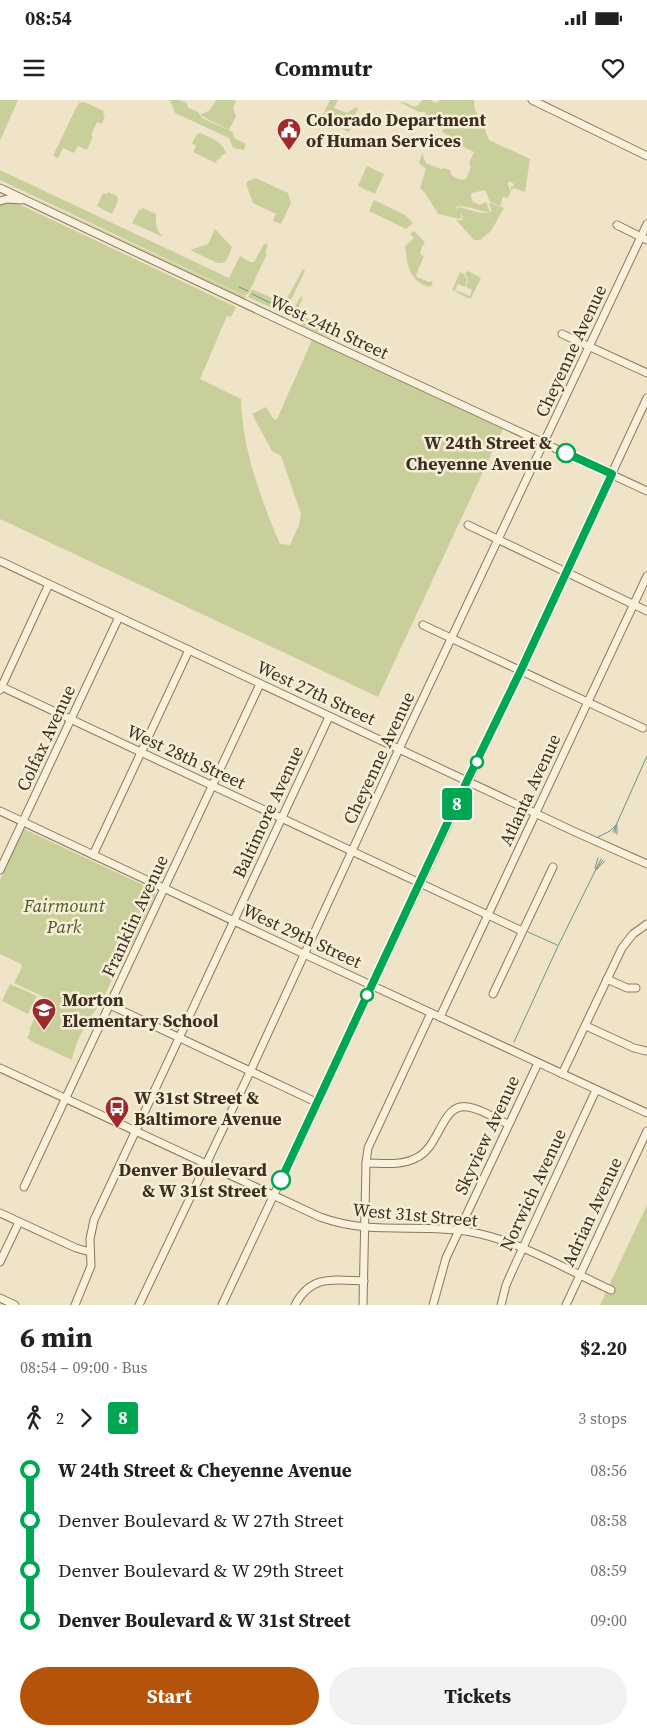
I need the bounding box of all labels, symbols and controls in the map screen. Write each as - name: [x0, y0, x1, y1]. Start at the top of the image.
- text: 08:54: [25, 5, 72, 31]
- text: Commutr: [275, 53, 372, 83]
- icon: menu: [20, 54, 48, 82]
- icon: heart: [599, 54, 627, 82]
- place label: Colorado Department of Human Services: [306, 107, 486, 153]
- public building icon: Colorado Department of Human Services: [276, 117, 302, 151]
- street label: Cheyenne Avenue: [529, 280, 612, 421]
- street label: West 24th Street: [266, 288, 393, 365]
- place label: W 24th Street & Cheyenne Avenue: [406, 430, 552, 476]
- marker: W 24th Street & Cheyenne Avenue: [556, 443, 576, 463]
- street label: West 27th Street: [253, 654, 380, 731]
- street label: Colfax Avenue: [10, 681, 81, 795]
- street label: Cheyenne Avenue: [337, 687, 420, 828]
- street label: West 28th Street: [123, 718, 250, 795]
- street label: Atlanta Avenue: [493, 730, 566, 850]
- street label: Baltimore Avenue: [226, 742, 309, 882]
- unlabelled marker: [470, 755, 484, 769]
- line badge: 8: [441, 788, 473, 820]
- text: 8: [452, 791, 462, 816]
- street label: Franklin Avenue: [95, 851, 174, 981]
- park label: Fairmount Park: [22, 893, 106, 939]
- street label: West 29th Street: [239, 897, 366, 974]
- place label: Morton Elementary School: [62, 987, 219, 1033]
- unlabelled marker: [360, 988, 374, 1002]
- school or university icon: Morton Elementary School: [31, 997, 57, 1031]
- street label: Skyview Avenue: [448, 1071, 525, 1198]
- place label: W 31st Street & Baltimore Avenue: [134, 1085, 282, 1131]
- bus stop icon: W 31st Street & Baltimore Avenue: [104, 1095, 130, 1129]
- street label: Norwich Avenue: [493, 1124, 572, 1255]
- street label: Adrian Avenue: [555, 1153, 628, 1271]
- place label: Denver Boulevard & W 31st Street: [118, 1157, 268, 1203]
- marker: Denver Boulevard & W 31st Street: [271, 1170, 291, 1190]
- street label: West 31st Street: [351, 1197, 479, 1232]
- text: 6 min: [20, 1318, 93, 1356]
- text: $2.20: [580, 1335, 627, 1361]
- text: 08:54 – 09:00 · Bus: [20, 1356, 148, 1378]
- icon: walk: [20, 1404, 48, 1432]
- icon: forward: [72, 1404, 100, 1432]
- text: 8: [118, 1405, 128, 1430]
- text: 2: [56, 1407, 64, 1429]
- text: 3 stops: [578, 1407, 627, 1429]
- text: W 24th Street & Cheyenne Avenue: [58, 1457, 352, 1483]
- text: 08:56: [590, 1459, 627, 1481]
- text: Denver Boulevard & W 27th Street: [58, 1507, 343, 1533]
- text: 08:58: [590, 1509, 627, 1531]
- text: Denver Boulevard & W 29th Street: [58, 1557, 343, 1583]
- text: 08:59: [590, 1559, 627, 1581]
- text: Denver Boulevard & W 31st Street: [58, 1607, 351, 1633]
- text: 09:00: [590, 1609, 627, 1631]
- button: Start: [20, 1667, 319, 1725]
- button: Tickets: [329, 1667, 627, 1725]

